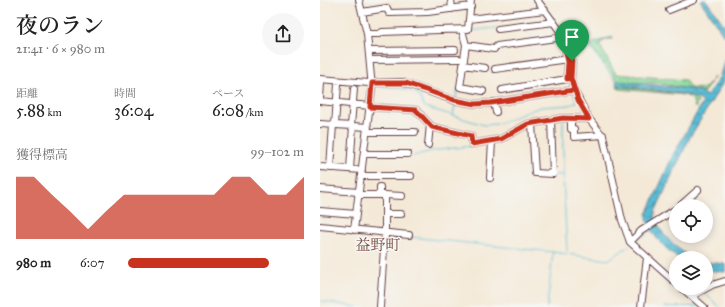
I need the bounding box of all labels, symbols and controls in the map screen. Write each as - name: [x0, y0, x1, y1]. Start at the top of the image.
- text: 夜のラン: [16, 12, 104, 39]
- button: share: [262, 13, 304, 55]
- pin: [555, 20, 589, 61]
- icon: arrive: [561, 26, 583, 48]
- text: 21:41 · 6 × 980 m: [16, 41, 105, 57]
- text: 距離: [16, 87, 38, 100]
- text: 時間: [114, 87, 136, 100]
- text: ペース: [212, 87, 244, 100]
- text: 5.88: [16, 100, 45, 121]
- text: 36:04: [114, 100, 153, 121]
- text: 6:08: [212, 100, 244, 121]
- text: km: [45, 106, 62, 119]
- text: /km: [244, 106, 264, 119]
- text: 99–102 m: [250, 144, 304, 160]
- text: 獲得標高: [16, 147, 68, 163]
- map controls: [669, 199, 713, 295]
- button: locate: [669, 199, 713, 243]
- district label: 益野町: [355, 236, 401, 254]
- button: layers: [669, 251, 713, 295]
- text: 980 m: [16, 255, 51, 271]
- text: 6:07: [80, 255, 104, 271]

